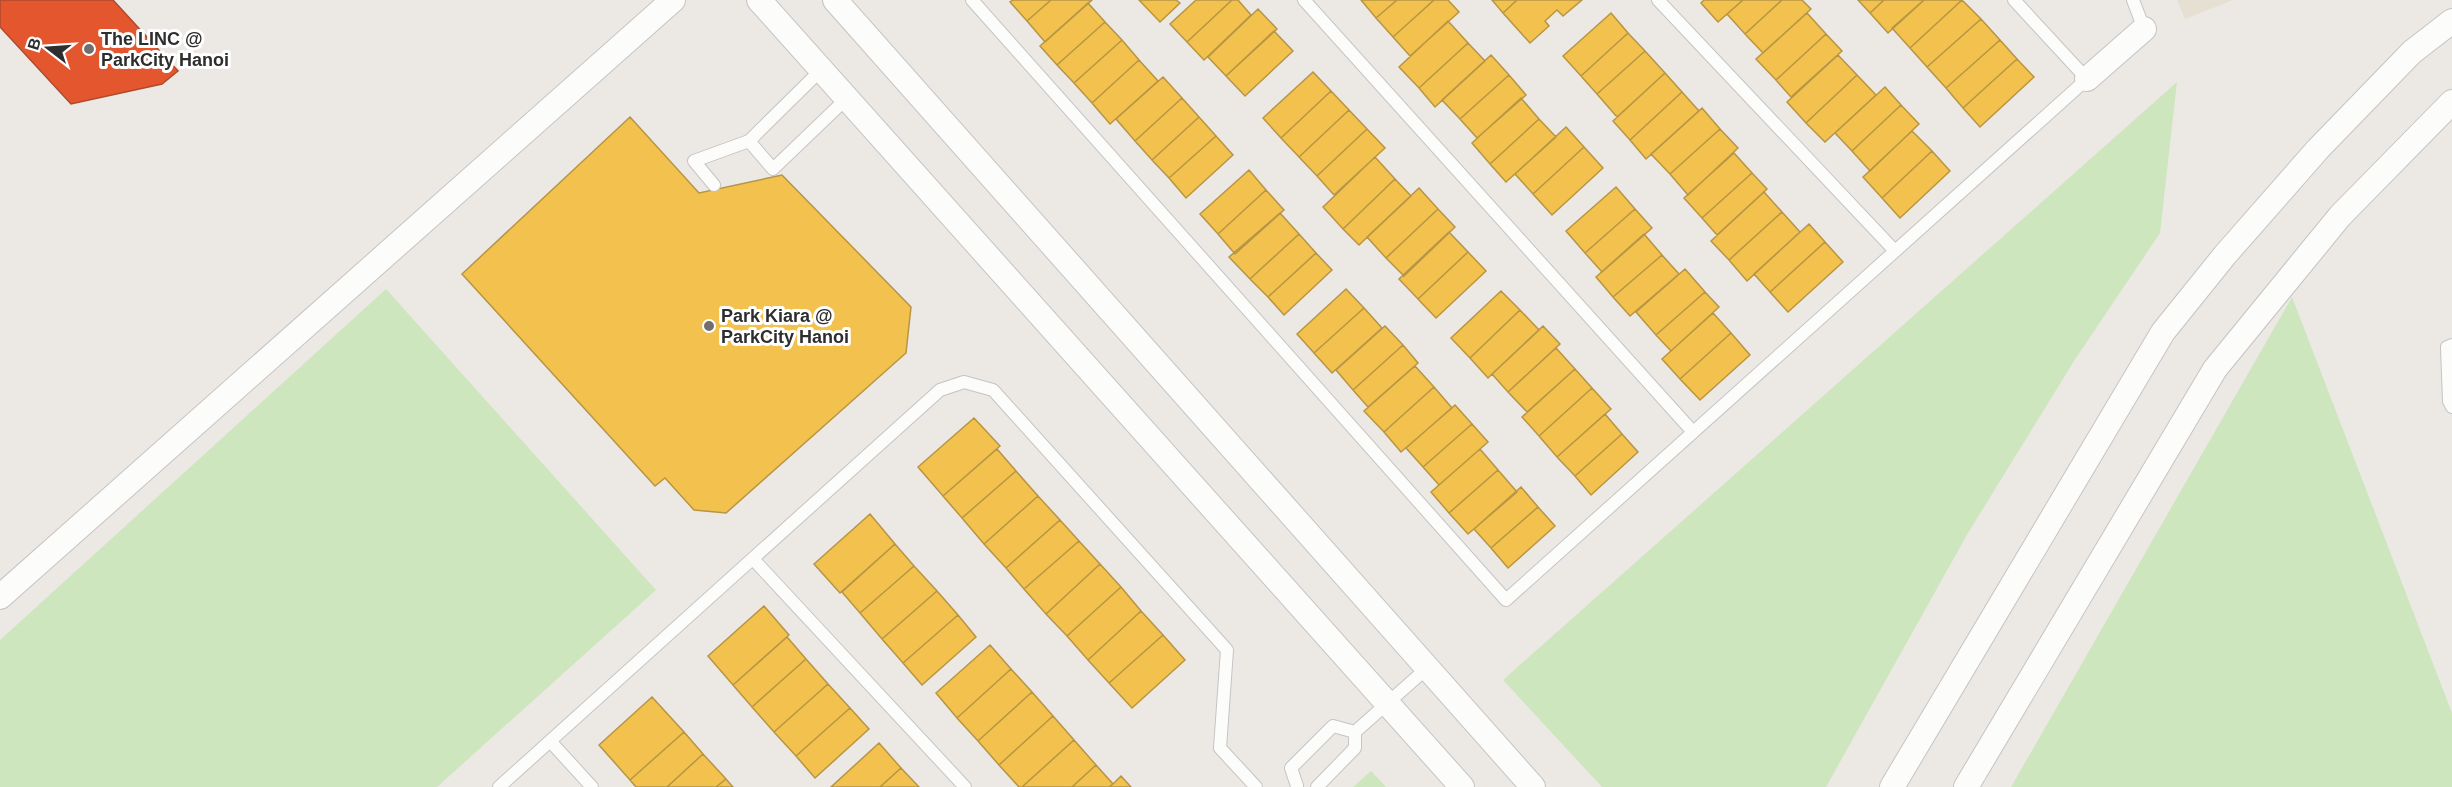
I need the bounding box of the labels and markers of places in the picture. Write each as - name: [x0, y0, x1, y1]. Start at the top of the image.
- place label: The LINC @ ParkCity Hanoi: [101, 29, 229, 70]
- marker: The LINC @ ParkCity Hanoi: [82, 42, 96, 56]
- place label: Park Kiara @ ParkCity Hanoi: [721, 306, 849, 347]
- marker: Park Kiara @ ParkCity Hanoi: [702, 319, 716, 333]

